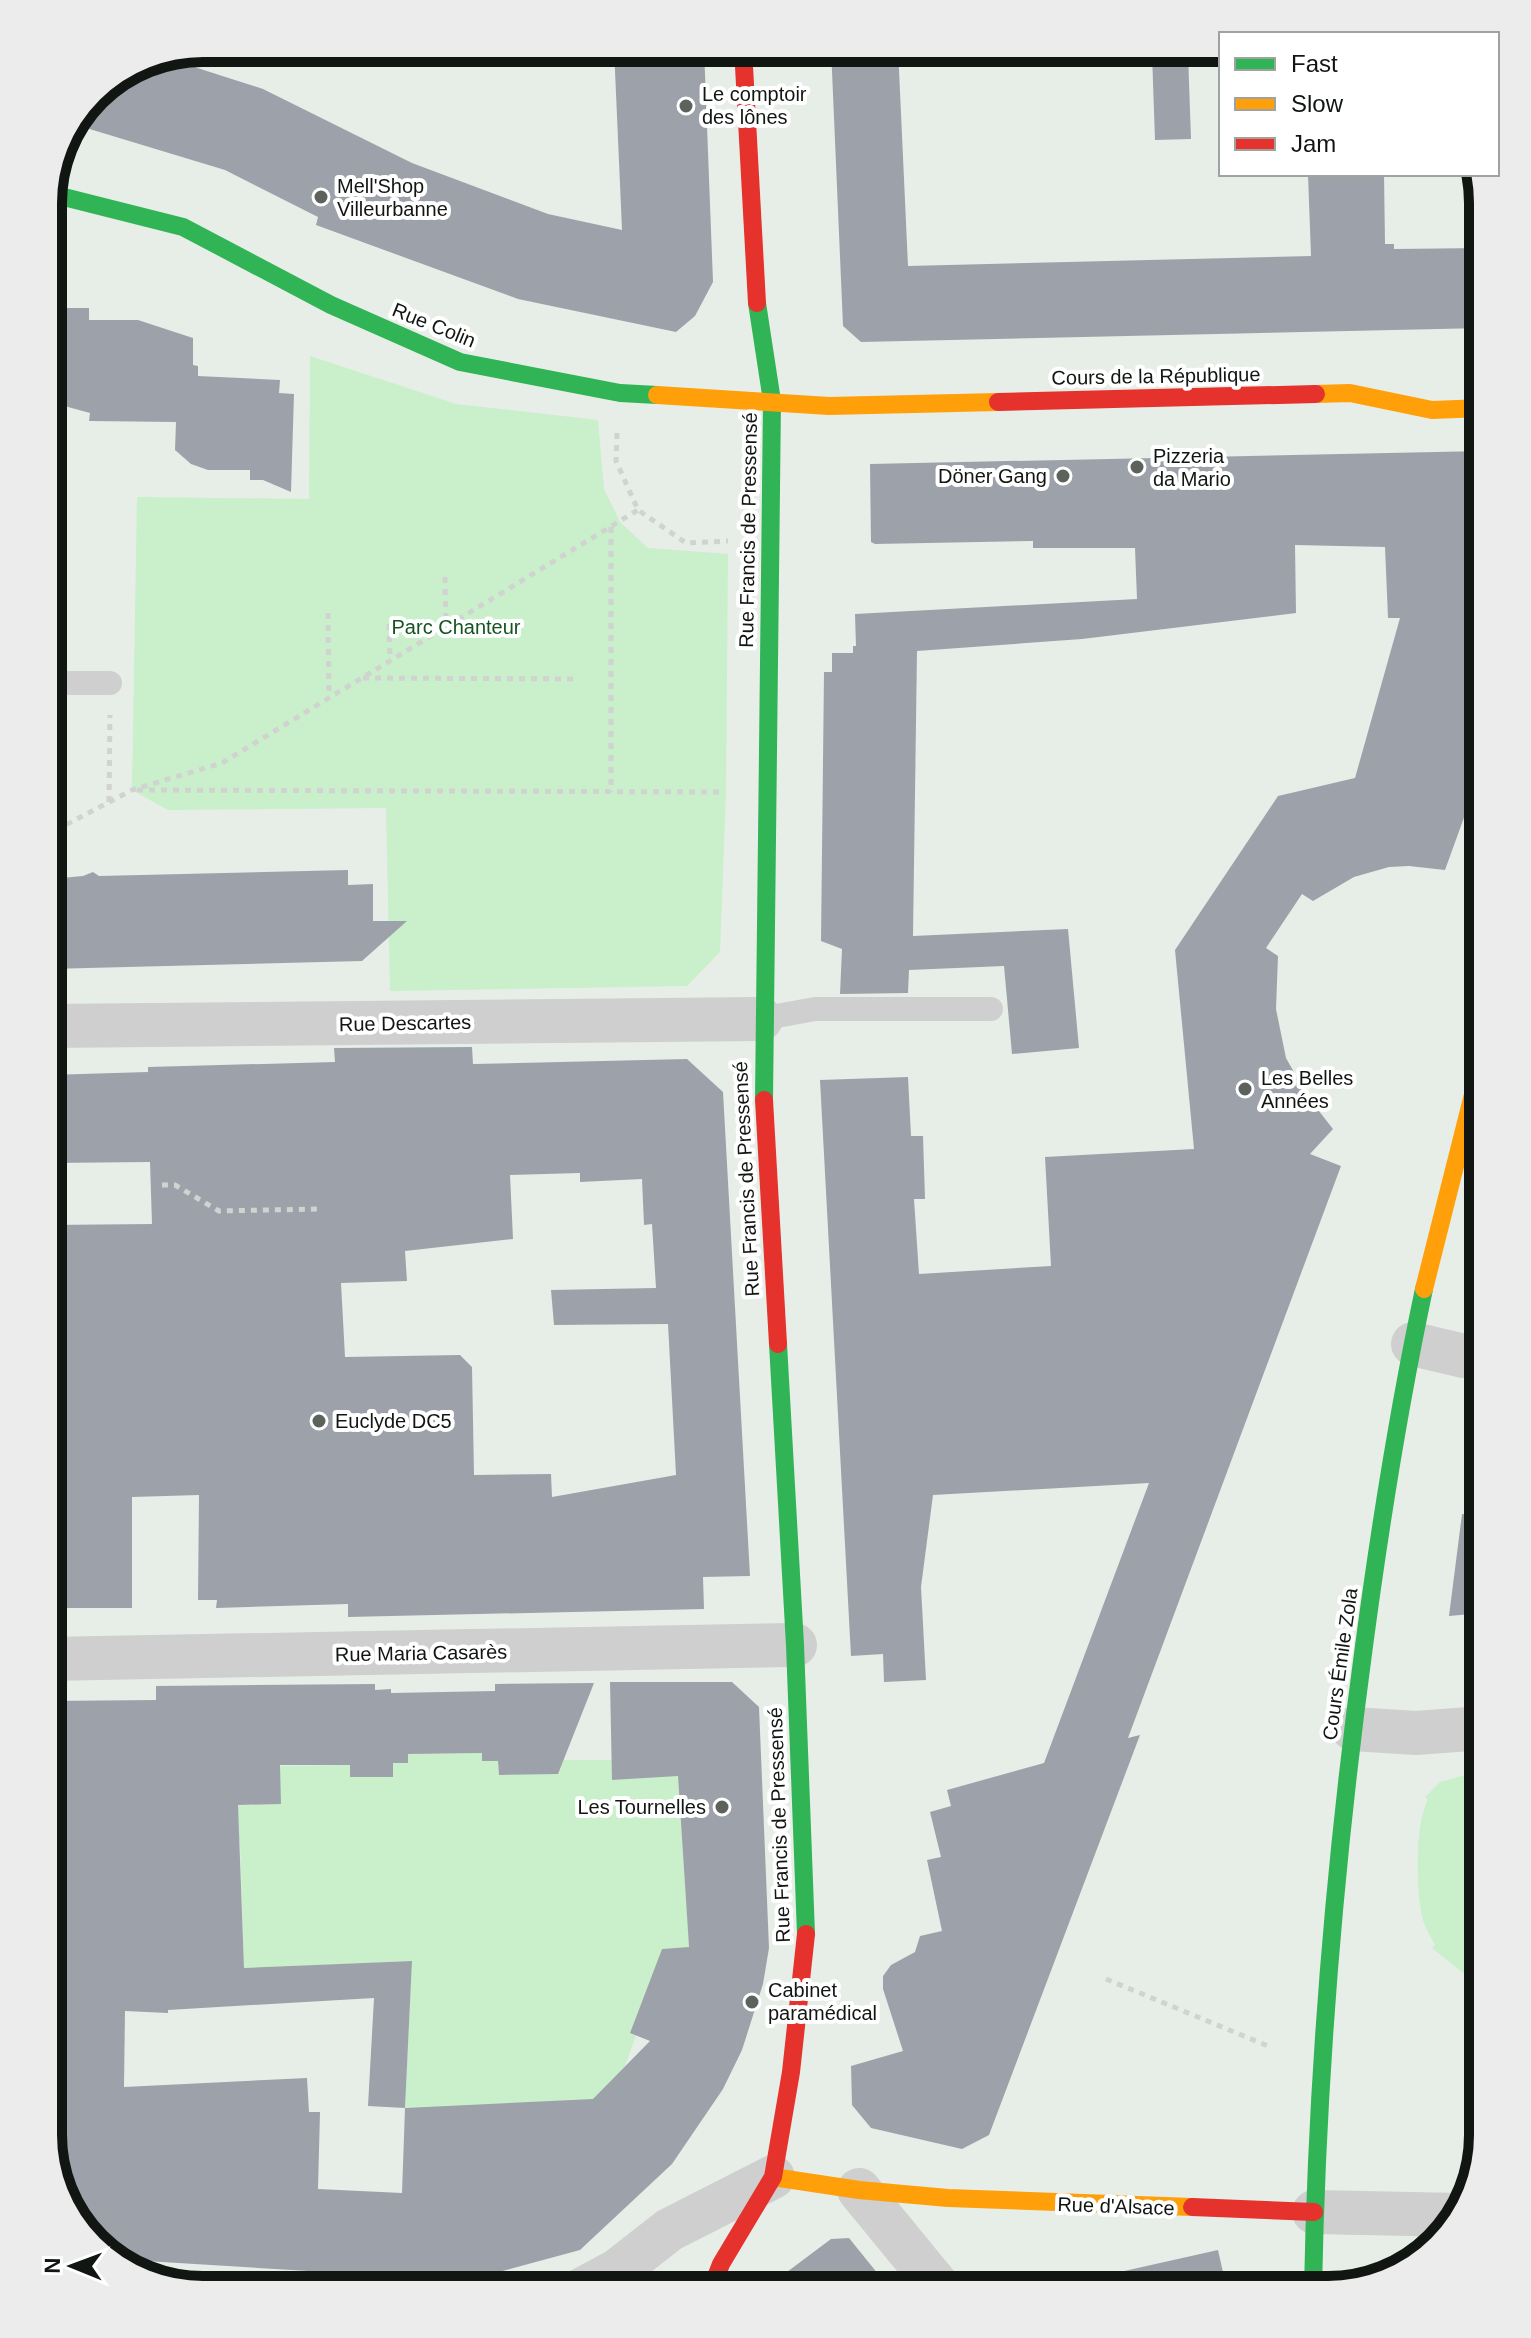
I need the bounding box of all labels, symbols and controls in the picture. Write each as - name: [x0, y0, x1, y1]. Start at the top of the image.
- legend: [1219, 32, 1499, 176]
- text: Fast: [1291, 50, 1338, 77]
- place label: Le comptoir des lônes: [702, 83, 807, 128]
- text: Slow: [1291, 90, 1344, 117]
- marker: Le comptoir des lônes: [677, 97, 695, 115]
- text: Jam: [1291, 130, 1336, 157]
- place label: Mell'Shop Villeurbanne: [337, 175, 448, 220]
- marker: Mell'Shop Villeurbanne: [312, 188, 330, 206]
- street label: Rue Colin: [389, 298, 479, 352]
- street label: Cours de la République: [1051, 363, 1261, 389]
- street label: Rue Francis de Pressensé: [735, 412, 761, 648]
- place label: Pizzeria da Mario: [1153, 445, 1231, 490]
- marker: Pizzeria da Mario: [1128, 458, 1146, 476]
- place label: Döner Gang: [938, 465, 1047, 487]
- marker: Döner Gang: [1054, 467, 1072, 485]
- park label: Parc Chanteur: [392, 616, 521, 638]
- street label: Rue Descartes: [339, 1011, 471, 1035]
- street label: Rue Francis de Pressensé: [729, 1061, 763, 1297]
- place label: Les Belles Années: [1261, 1067, 1353, 1112]
- marker: Les Belles Années: [1236, 1080, 1254, 1098]
- place label: Euclyde DC5: [335, 1410, 452, 1432]
- marker: Euclyde DC5: [310, 1412, 328, 1430]
- street label: Cours Émile Zola: [1318, 1586, 1362, 1741]
- street label: Rue Maria Casarès: [335, 1640, 507, 1666]
- street label: Rue Francis de Pressensé: [764, 1707, 794, 1943]
- place label: Les Tournelles: [577, 1796, 706, 1818]
- marker: Les Tournelles: [713, 1798, 731, 1816]
- place label: Cabinet paramédical: [768, 1979, 877, 2024]
- marker: Cabinet paramédical: [743, 1993, 761, 2011]
- street label: Rue d'Alsace: [1057, 2193, 1175, 2219]
- north arrow: [32, 2226, 112, 2306]
- text: N: [40, 2257, 65, 2274]

